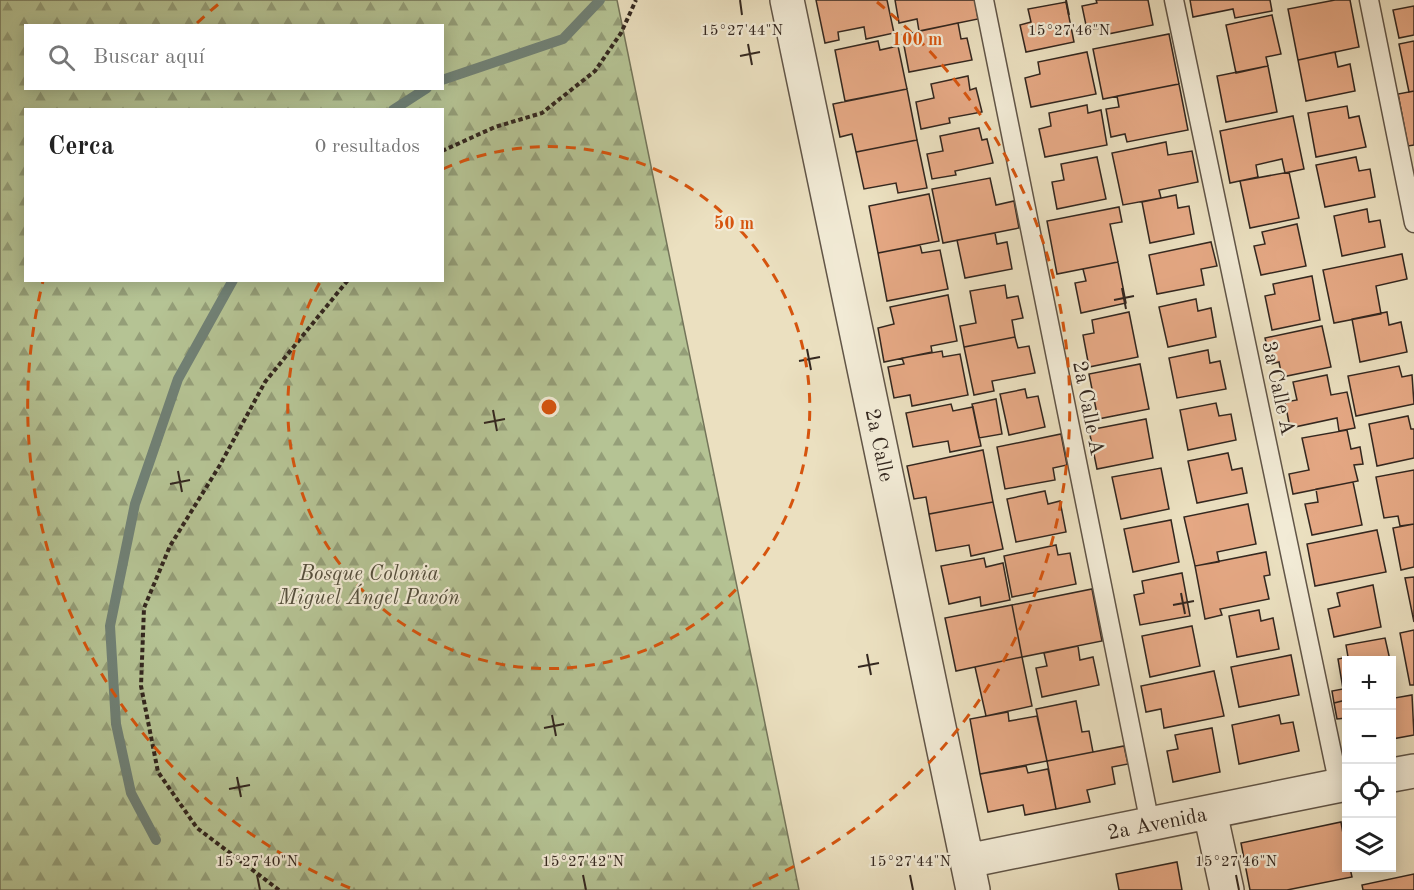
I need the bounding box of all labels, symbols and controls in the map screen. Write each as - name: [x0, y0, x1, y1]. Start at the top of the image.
- search box: [24, 24, 444, 90]
- text: 15°27'44"N: [701, 24, 783, 39]
- text: 15°27'46"N: [1028, 24, 1110, 39]
- text: 100 m: [892, 31, 942, 49]
- icon: search: [45, 41, 78, 74]
- text: Buscar aquí: [93, 46, 205, 68]
- text: Cerca: [48, 134, 114, 160]
- text: 0 resultados: [315, 137, 420, 157]
- text: 50 m: [714, 215, 754, 233]
- street label: 3a Calle A: [1257, 339, 1298, 437]
- street label: 2a Calle A: [1068, 359, 1107, 457]
- centre of rings: [539, 397, 559, 417]
- street label: 2a Calle: [861, 407, 896, 484]
- park label: Bosque Colonia Miguel Ángel Pavón: [277, 564, 460, 609]
- map controls: [1342, 656, 1396, 872]
- button: +: [1342, 656, 1396, 710]
- button: −: [1342, 710, 1396, 764]
- button: locate: [1342, 764, 1396, 818]
- street label: 2a Avenida: [1106, 805, 1209, 844]
- button: layers: [1342, 818, 1396, 872]
- text: 15°27'40"N: [216, 855, 298, 870]
- text: 15°27'42"N: [542, 855, 624, 870]
- text: 15°27'44"N: [869, 855, 951, 870]
- text: 15°27'46"N: [1195, 855, 1277, 870]

